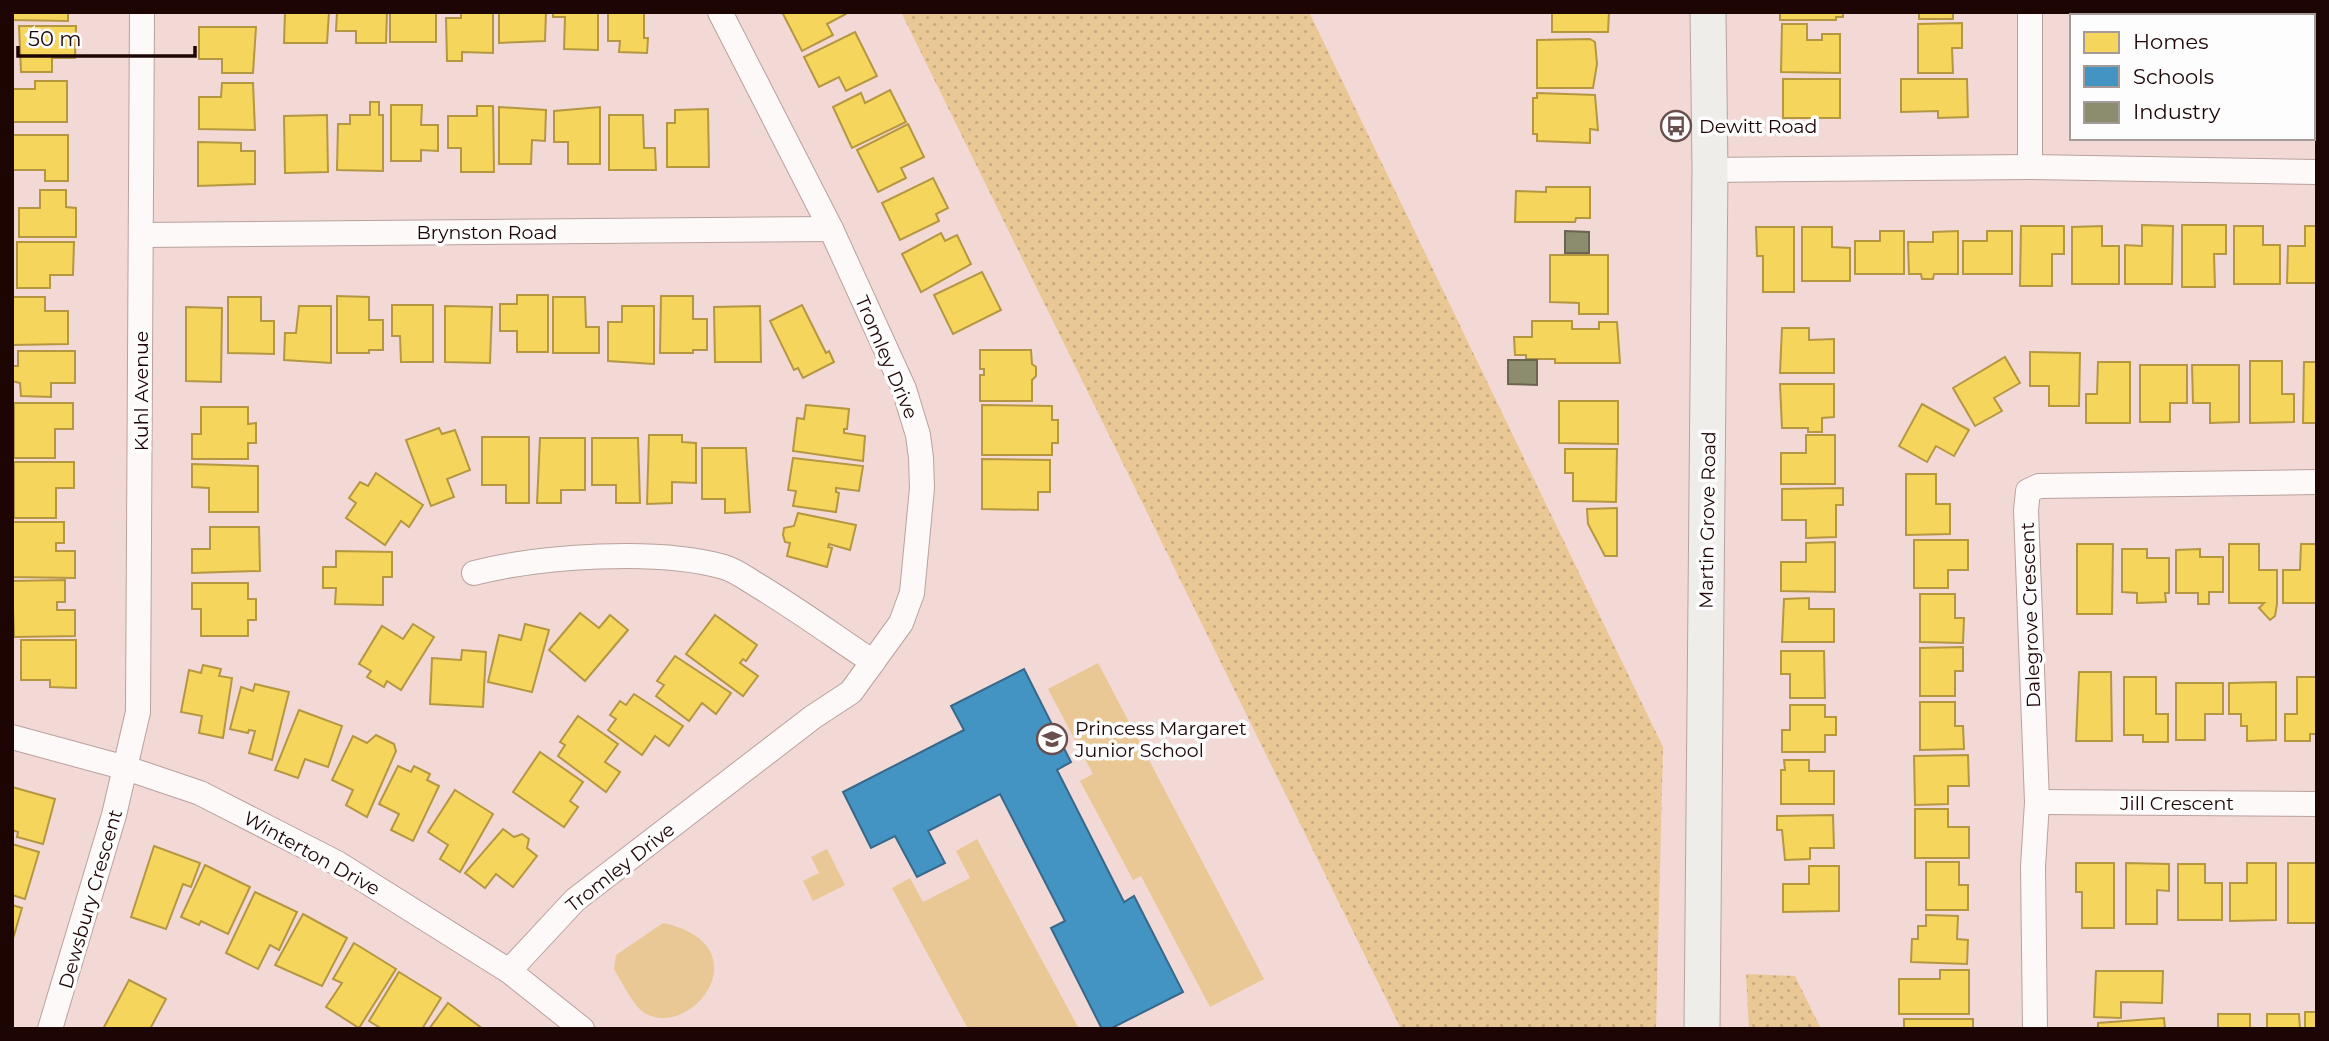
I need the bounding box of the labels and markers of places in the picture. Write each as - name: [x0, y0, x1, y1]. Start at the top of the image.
- bus stop icon: Dewitt Road: [1659, 109, 1693, 143]
- place label: Dewitt Road: [1699, 115, 1817, 138]
- place label: Princess Margaret Junior School: [1074, 717, 1247, 762]
- school or university icon: Princess Margaret Junior School: [1035, 722, 1069, 756]

